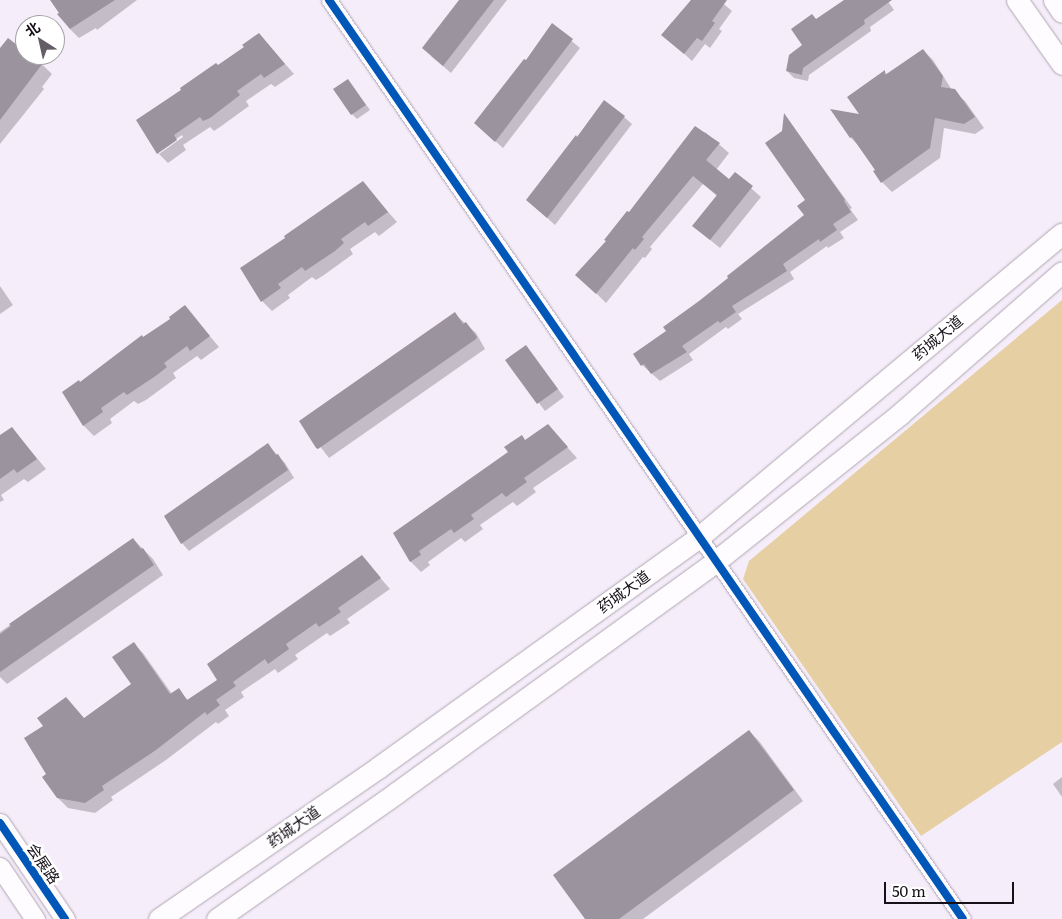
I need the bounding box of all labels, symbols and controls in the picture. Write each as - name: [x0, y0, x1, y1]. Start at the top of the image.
- north arrow: [15, 15, 65, 65]
- text: 北: [21, 16, 43, 41]
- street label: 药城大道: [908, 311, 966, 363]
- street label: 药城大道: [593, 566, 653, 616]
- street label: 药城大道: [263, 801, 323, 851]
- street label: 会展路: [24, 839, 64, 887]
- scale bar: [887, 872, 1017, 904]
- text: 50 m: [892, 879, 926, 902]

